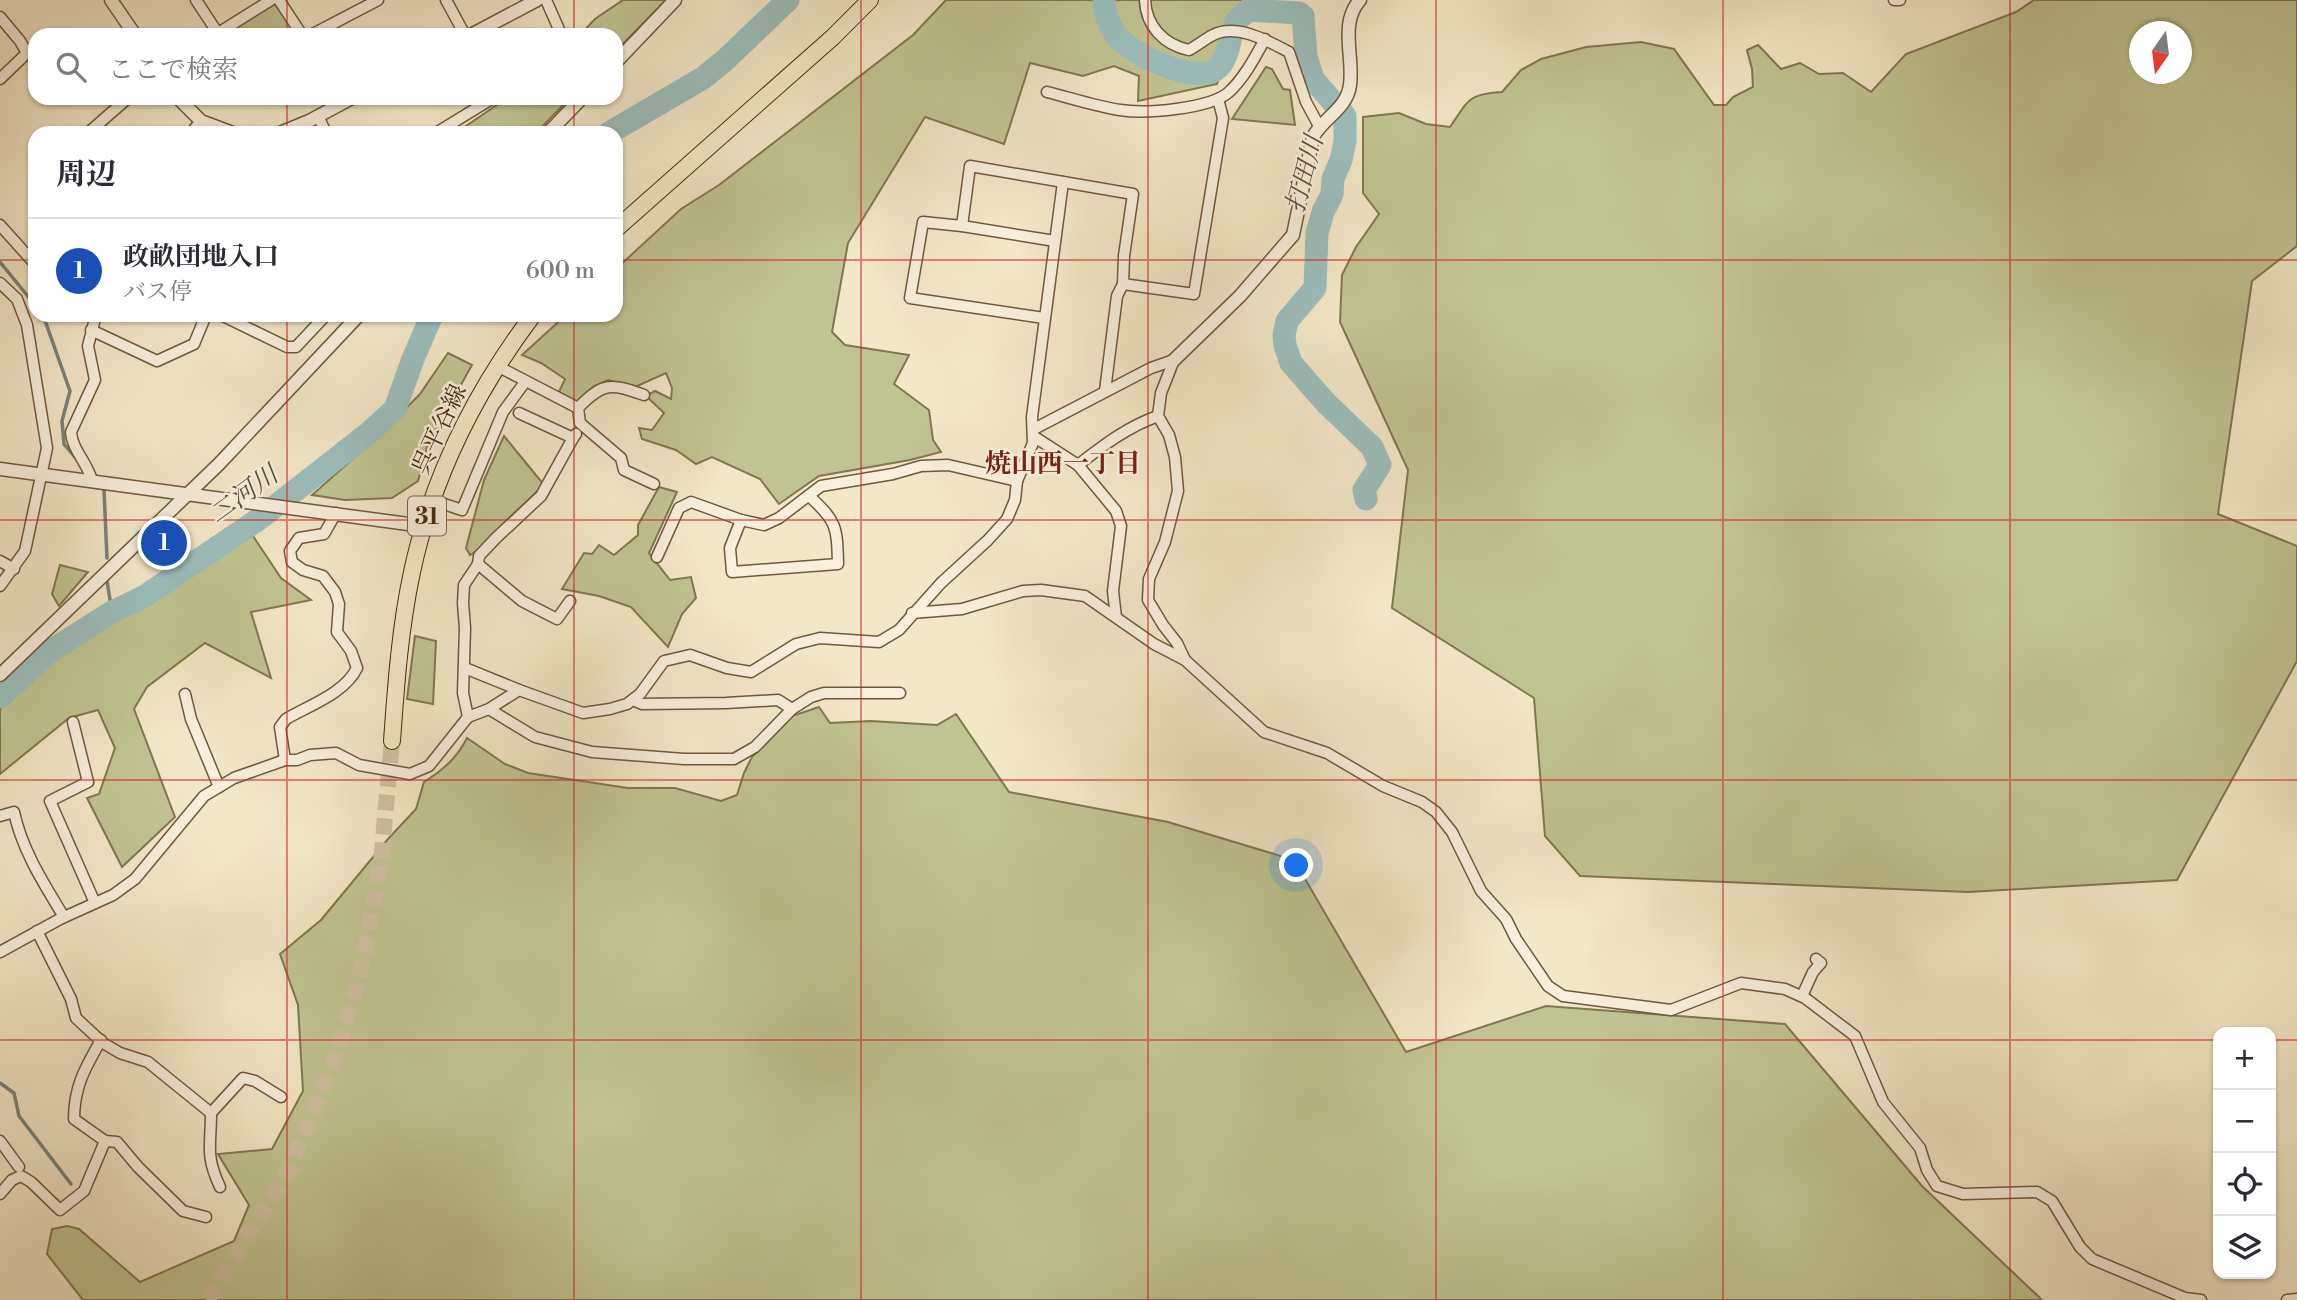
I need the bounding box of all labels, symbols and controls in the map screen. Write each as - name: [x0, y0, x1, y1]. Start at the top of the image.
- north arrow: [2129, 21, 2192, 84]
- search box: [28, 28, 623, 105]
- icon: search: [52, 48, 90, 86]
- text: ここで検索: [108, 54, 238, 86]
- water label: 打田川: [1279, 130, 1331, 216]
- text: 周辺: [56, 156, 116, 194]
- text: 政畝団地入口: [123, 241, 279, 273]
- text: 1: [73, 257, 85, 285]
- text: 600 m: [526, 257, 595, 285]
- text: バス停: [123, 278, 192, 306]
- street label: 呉平谷線: [406, 380, 474, 479]
- district label: 焼山西一丁目: [985, 448, 1141, 480]
- water label: 二河川: [203, 457, 287, 531]
- road number: 31: [408, 496, 446, 536]
- pin: 1: [141, 517, 187, 569]
- your location: [1279, 848, 1313, 882]
- map controls: [2213, 1027, 2276, 1279]
- button: +: [2213, 1027, 2276, 1090]
- button: −: [2213, 1090, 2276, 1153]
- button: locate: [2213, 1153, 2276, 1216]
- button: layers: [2213, 1216, 2276, 1279]

